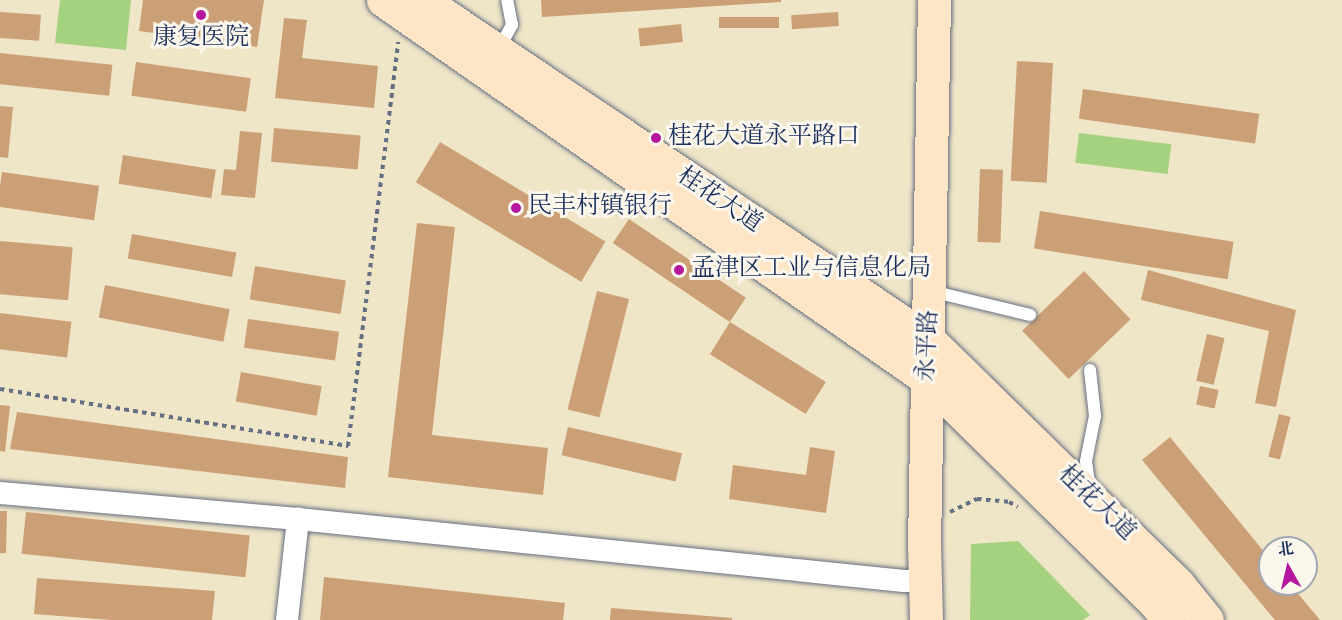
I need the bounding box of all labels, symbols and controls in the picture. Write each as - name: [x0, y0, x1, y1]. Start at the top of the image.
- marker: 康复医院: [194, 8, 208, 22]
- place label: 康复医院: [153, 25, 249, 53]
- place label: 桂花大道永平路口: [668, 124, 860, 152]
- marker: 桂花大道永平路口: [649, 131, 663, 145]
- street label: 桂花大道: [671, 162, 767, 240]
- place label: 民丰村镇银行: [528, 194, 672, 222]
- marker: 民丰村镇银行: [509, 201, 523, 215]
- place label: 孟津区工业与信息化局: [691, 256, 931, 284]
- marker: 孟津区工业与信息化局: [672, 263, 686, 277]
- street label: 永平路: [913, 309, 945, 383]
- street label: 桂花大道: [1051, 460, 1141, 548]
- north arrow: [1258, 536, 1318, 596]
- text: 北: [1277, 541, 1295, 559]

